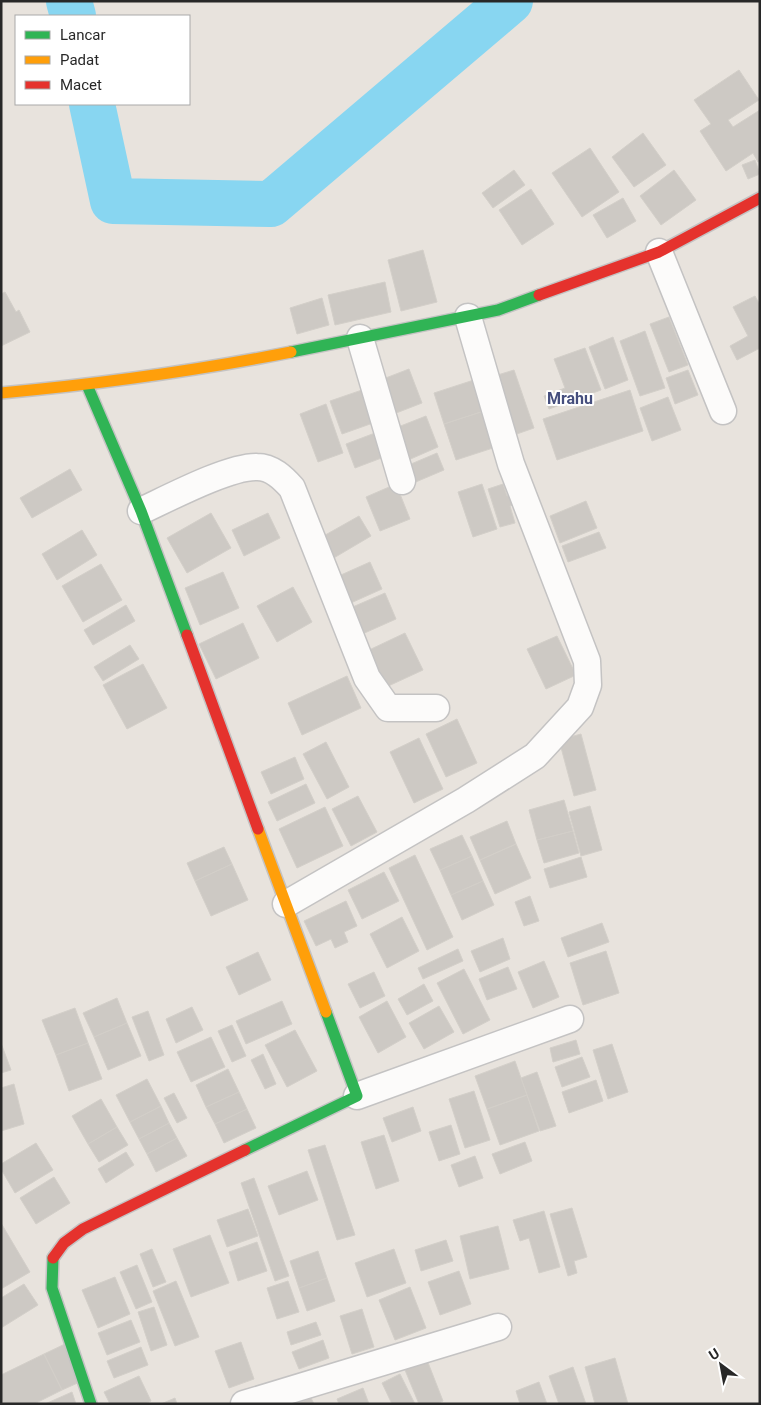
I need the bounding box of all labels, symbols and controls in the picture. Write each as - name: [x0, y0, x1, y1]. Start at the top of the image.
- legend: [15, 15, 190, 105]
- text: Lancar: [60, 26, 106, 44]
- text: Padat: [60, 51, 99, 69]
- text: Macet: [60, 76, 102, 94]
- district label: Mrahu: [547, 389, 593, 408]
- north arrow: [696, 1340, 746, 1390]
- text: U: [706, 1345, 722, 1363]

